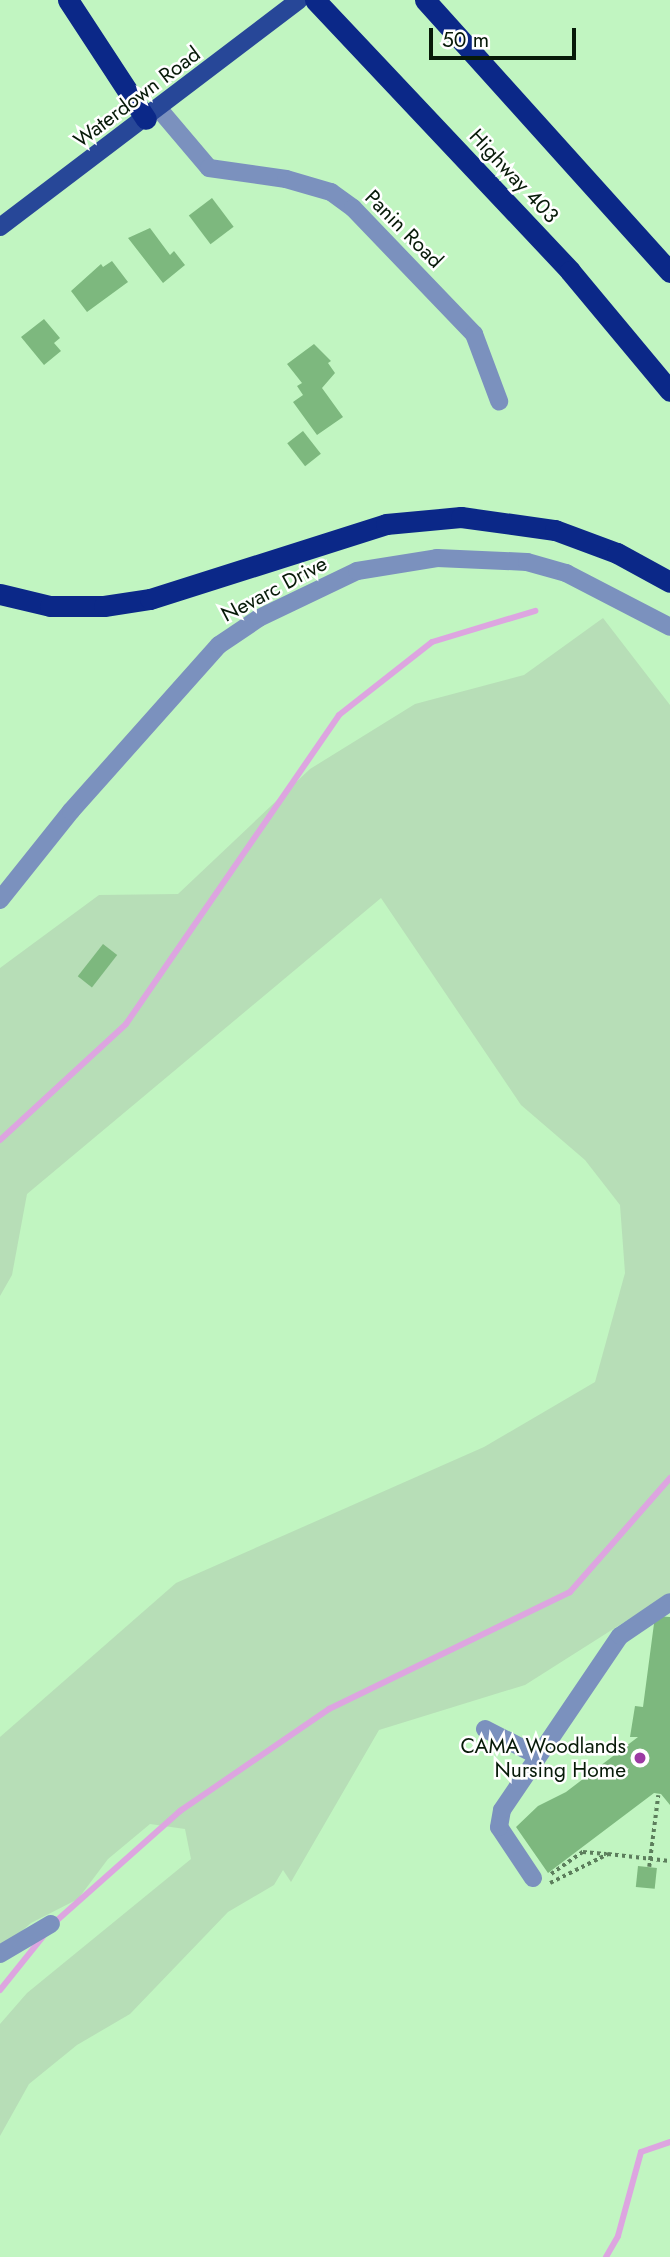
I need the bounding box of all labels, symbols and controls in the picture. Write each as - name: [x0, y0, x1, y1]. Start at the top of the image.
- scale bar: [432, 14, 579, 58]
- text: 50 m: [442, 25, 489, 55]
- street label: Waterdown Road: [69, 41, 205, 153]
- street label: Highway 403: [464, 124, 564, 228]
- street label: Panin Road: [360, 185, 448, 273]
- street label: Nevarc Drive: [217, 551, 331, 627]
- place label: CAMA Woodlands Nursing Home: [460, 1733, 626, 1783]
- marker: CAMA Woodlands Nursing Home: [632, 1750, 648, 1766]

